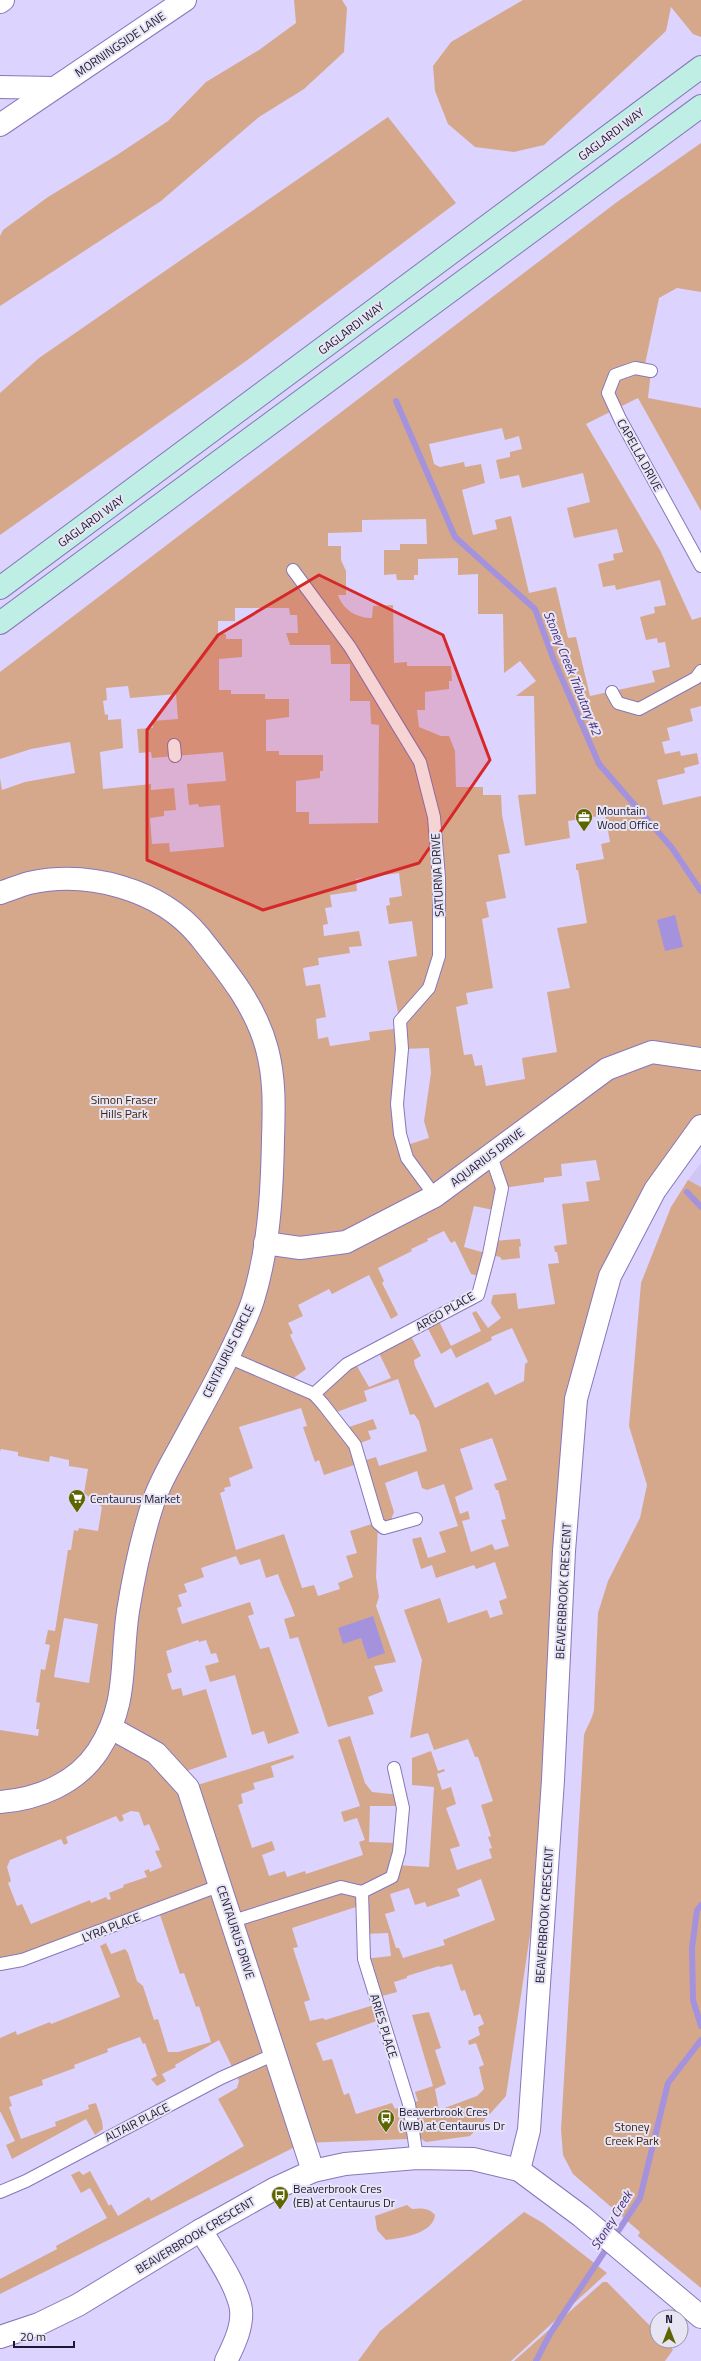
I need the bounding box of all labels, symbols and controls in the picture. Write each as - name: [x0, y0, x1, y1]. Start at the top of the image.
- street label: MORNINGSIDE LANE: [71, 6, 170, 82]
- street label: GAGLARDI WAY: [574, 102, 649, 165]
- street label: GAGLARDI WAY: [314, 296, 389, 359]
- street label: CAPELLA DRIVE: [612, 415, 668, 495]
- street label: GAGLARDI WAY: [54, 490, 129, 552]
- water label: Stoney Creek Tributary #2: [539, 608, 607, 739]
- place label: Mountain Wood Office: [597, 801, 659, 834]
- office icon: Mountain Wood Office: [574, 807, 594, 832]
- street label: SATURNA DRIVE: [425, 832, 449, 917]
- park label: Simon Fraser Hills Park: [91, 1090, 157, 1123]
- street label: AQUARIUS DRIVE: [446, 1123, 528, 1191]
- street label: ARGO PLACE: [412, 1286, 478, 1336]
- street label: CENTAURUS CIRCLE: [197, 1301, 259, 1401]
- supermarket icon: Centaurus Market: [67, 1488, 87, 1513]
- place label: Centaurus Market: [90, 1489, 181, 1508]
- street label: BEAVERBROOK CRESCENT: [550, 1522, 576, 1660]
- street label: BEAVERBROOK CRESCENT: [530, 1846, 558, 1984]
- street label: CENTAURUS DRIVE: [212, 1883, 260, 1982]
- street label: LYRA PLACE: [79, 1907, 143, 1947]
- street label: ARIES PLACE: [365, 1992, 403, 2061]
- street label: ALTAIR PLACE: [101, 2097, 173, 2147]
- place label: Beaverbrook Cres (WB) at Centaurus Dr: [399, 2102, 505, 2135]
- bus stop icon: Beaverbrook Cres (WB) at Centaurus Dr: [376, 2108, 396, 2133]
- park label: Stoney Creek Park: [605, 2117, 659, 2150]
- place label: Beaverbrook Cres (EB) at Centaurus Dr: [293, 2179, 395, 2212]
- bus stop icon: Beaverbrook Cres (EB) at Centaurus Dr: [270, 2185, 290, 2210]
- water label: Stoney Creek: [585, 2185, 638, 2253]
- street label: BEAVERBROOK CRESCENT: [132, 2191, 259, 2278]
- north arrow: [649, 2309, 689, 2349]
- text: N: [665, 2311, 673, 2327]
- scale bar: [14, 2323, 74, 2349]
- text: 20 m: [20, 2327, 46, 2346]

